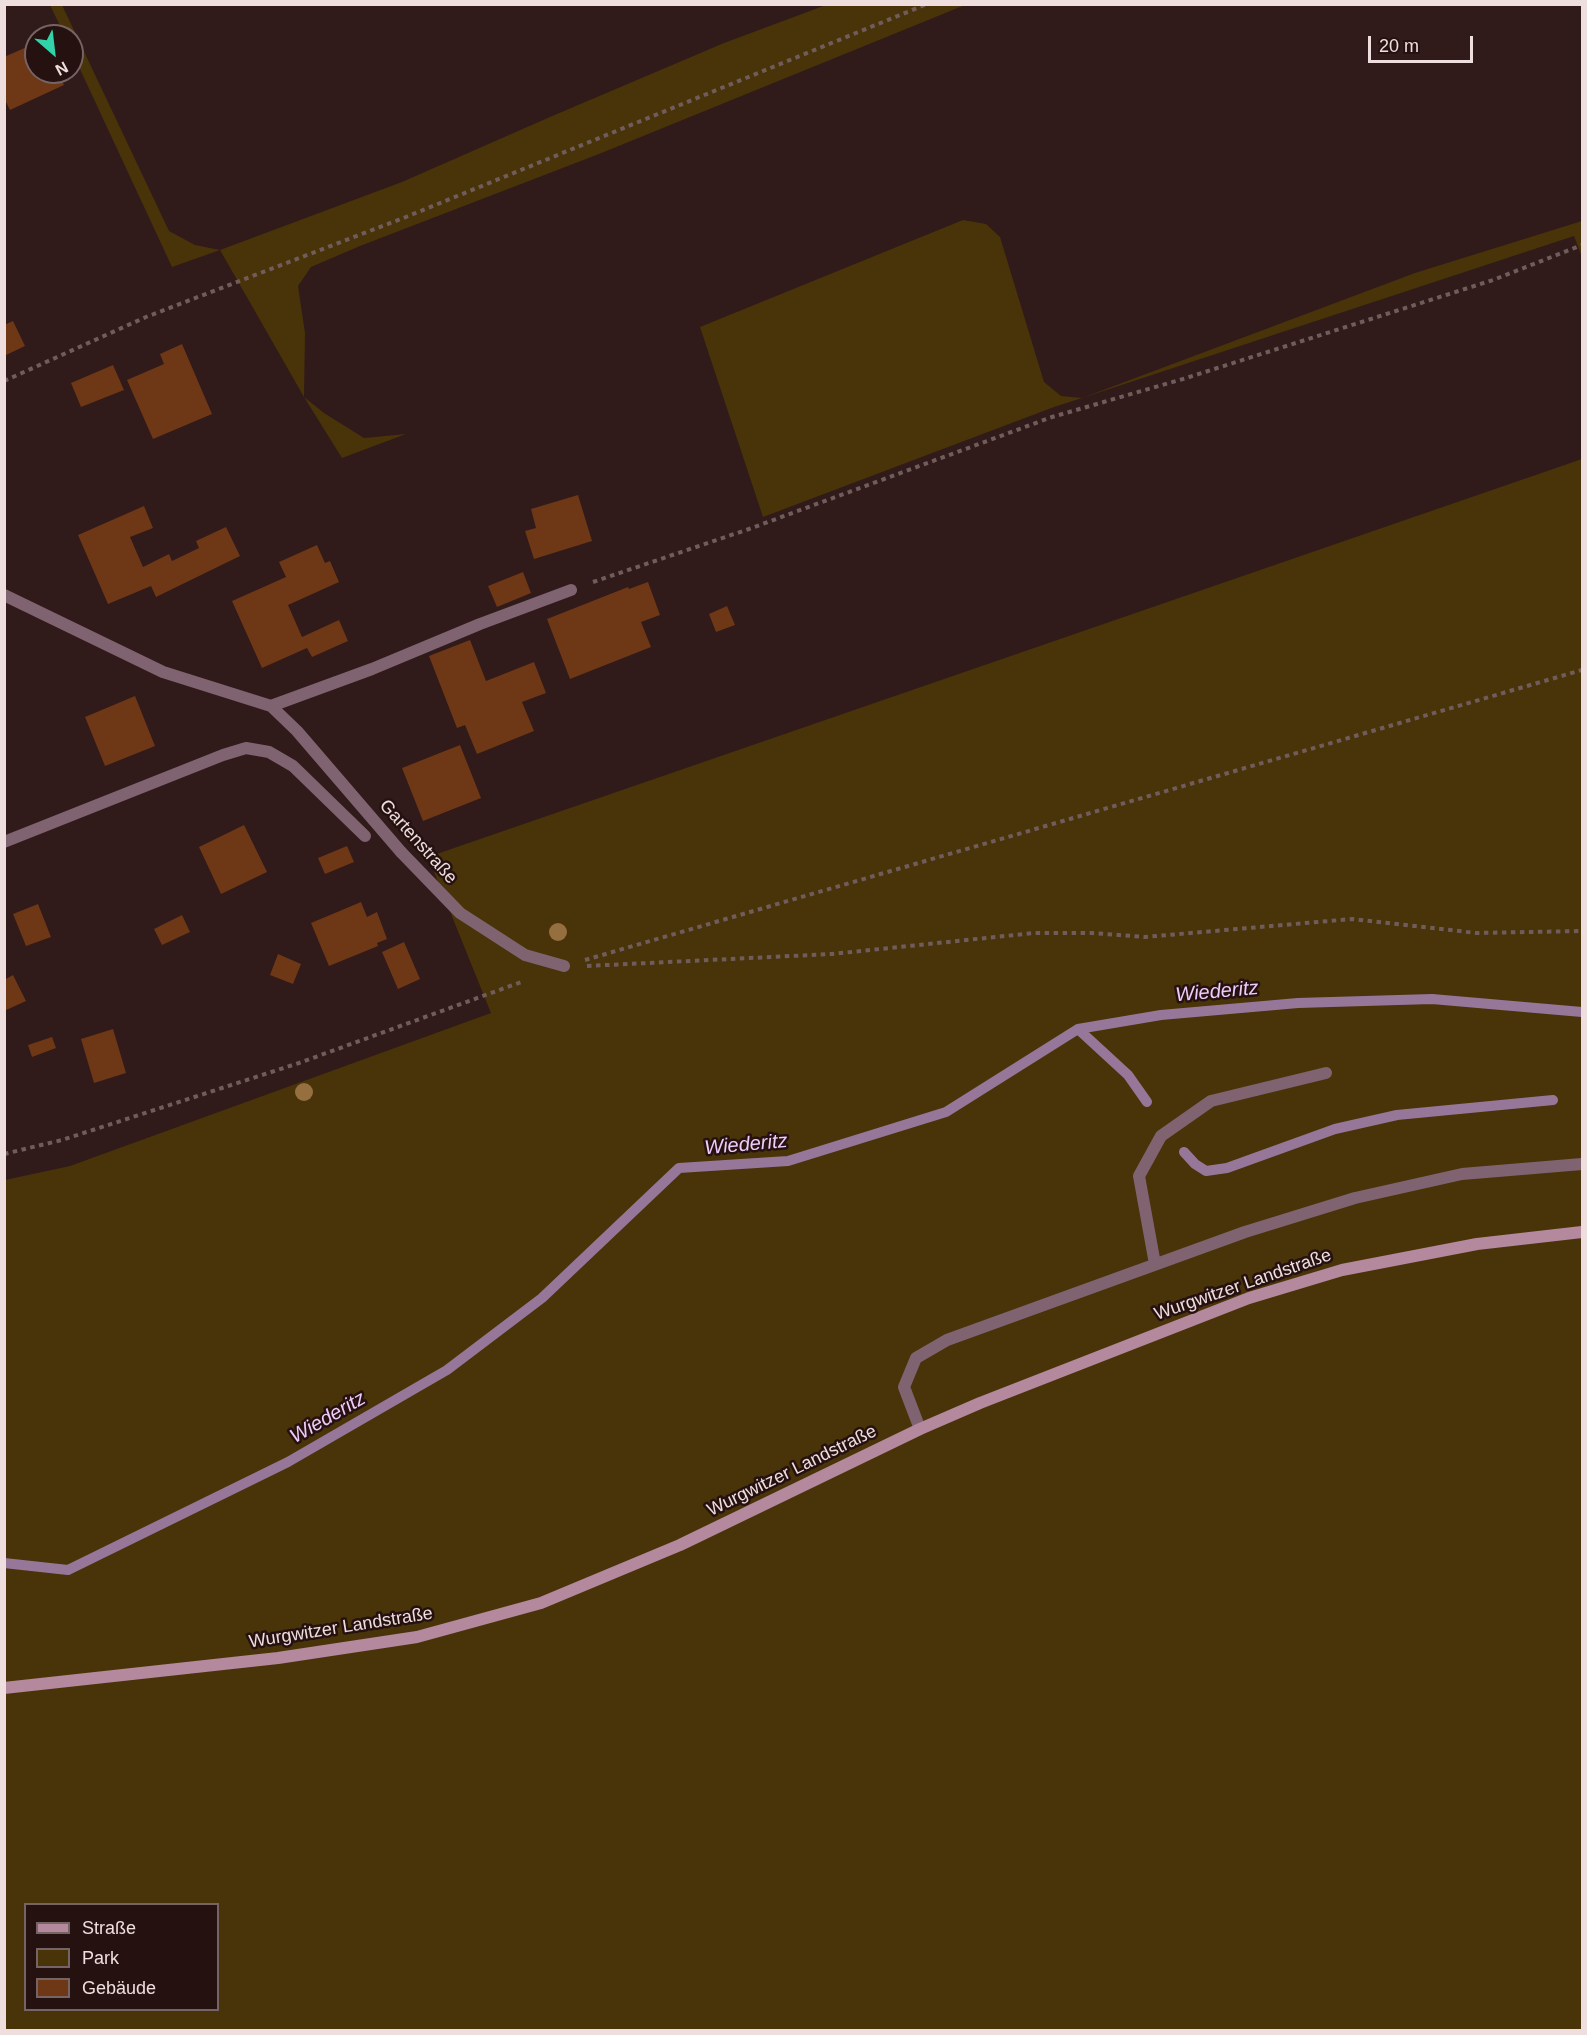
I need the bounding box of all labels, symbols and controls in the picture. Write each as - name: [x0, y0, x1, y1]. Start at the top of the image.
- north arrow: [24, 24, 84, 84]
- scale bar: [1371, 24, 1476, 62]
- text: 20 m: [1379, 36, 1419, 56]
- text: N: [53, 58, 71, 79]
- street label: Gartenstraße: [374, 795, 462, 889]
- water label: Wiederitz: [1175, 976, 1259, 1008]
- water label: Wiederitz: [704, 1129, 788, 1161]
- street label: Wurgwitzer Landstraße: [1152, 1245, 1334, 1325]
- water label: Wiederitz: [286, 1387, 370, 1449]
- street label: Wurgwitzer Landstraße: [704, 1421, 880, 1521]
- street label: Wurgwitzer Landstraße: [248, 1603, 434, 1653]
- legend: [24, 1903, 219, 2011]
- text: Straße: [82, 1918, 136, 1938]
- text: Park: [82, 1948, 119, 1968]
- text: Gebäude: [82, 1978, 156, 1998]

